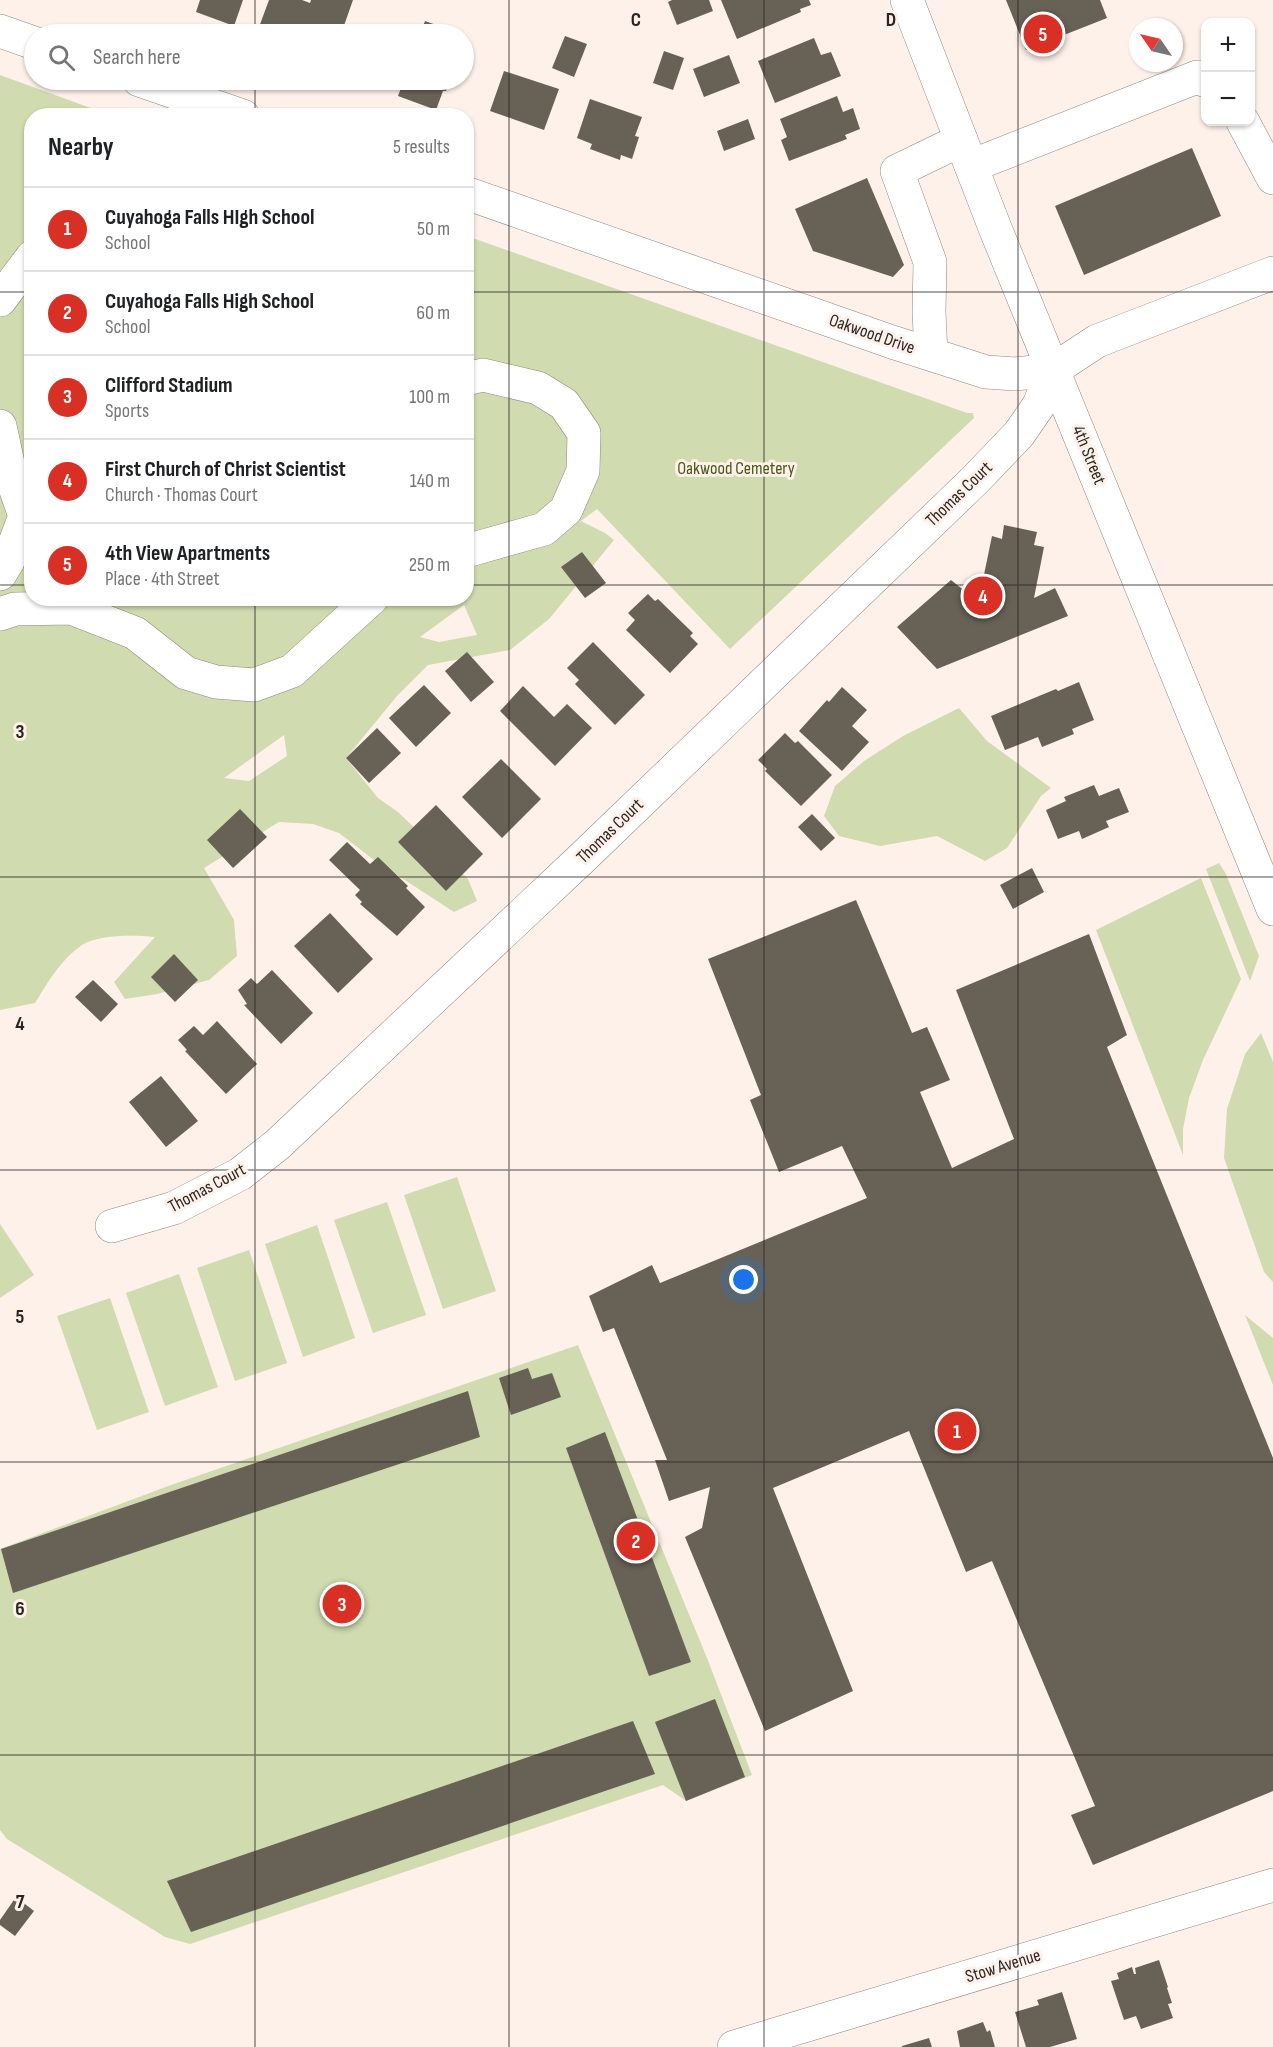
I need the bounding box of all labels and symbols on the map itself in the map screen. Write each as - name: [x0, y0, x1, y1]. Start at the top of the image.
- text: C: [631, 8, 641, 32]
- text: D: [886, 8, 896, 32]
- pin: 5: [1024, 12, 1062, 57]
- north arrow: [1129, 18, 1183, 72]
- street label: Oakwood Drive: [826, 310, 918, 358]
- street label: 4th Street: [1068, 423, 1110, 488]
- street label: Thomas Court: [921, 457, 997, 531]
- park label: Oakwood Cemetery: [677, 458, 795, 479]
- pin: 4: [964, 574, 1002, 618]
- text: 3: [16, 720, 25, 744]
- street label: Thomas Court: [572, 794, 648, 868]
- text: 4: [15, 1012, 25, 1036]
- street label: Thomas Court: [165, 1159, 250, 1217]
- your location: [729, 1265, 758, 1294]
- text: 5: [16, 1305, 25, 1329]
- pin: 1: [938, 1408, 976, 1454]
- pin: 2: [616, 1518, 656, 1564]
- pin: 3: [322, 1582, 362, 1626]
- text: 6: [15, 1597, 25, 1621]
- text: 7: [16, 1890, 25, 1914]
- street label: Stow Avenue: [963, 1945, 1043, 1987]

